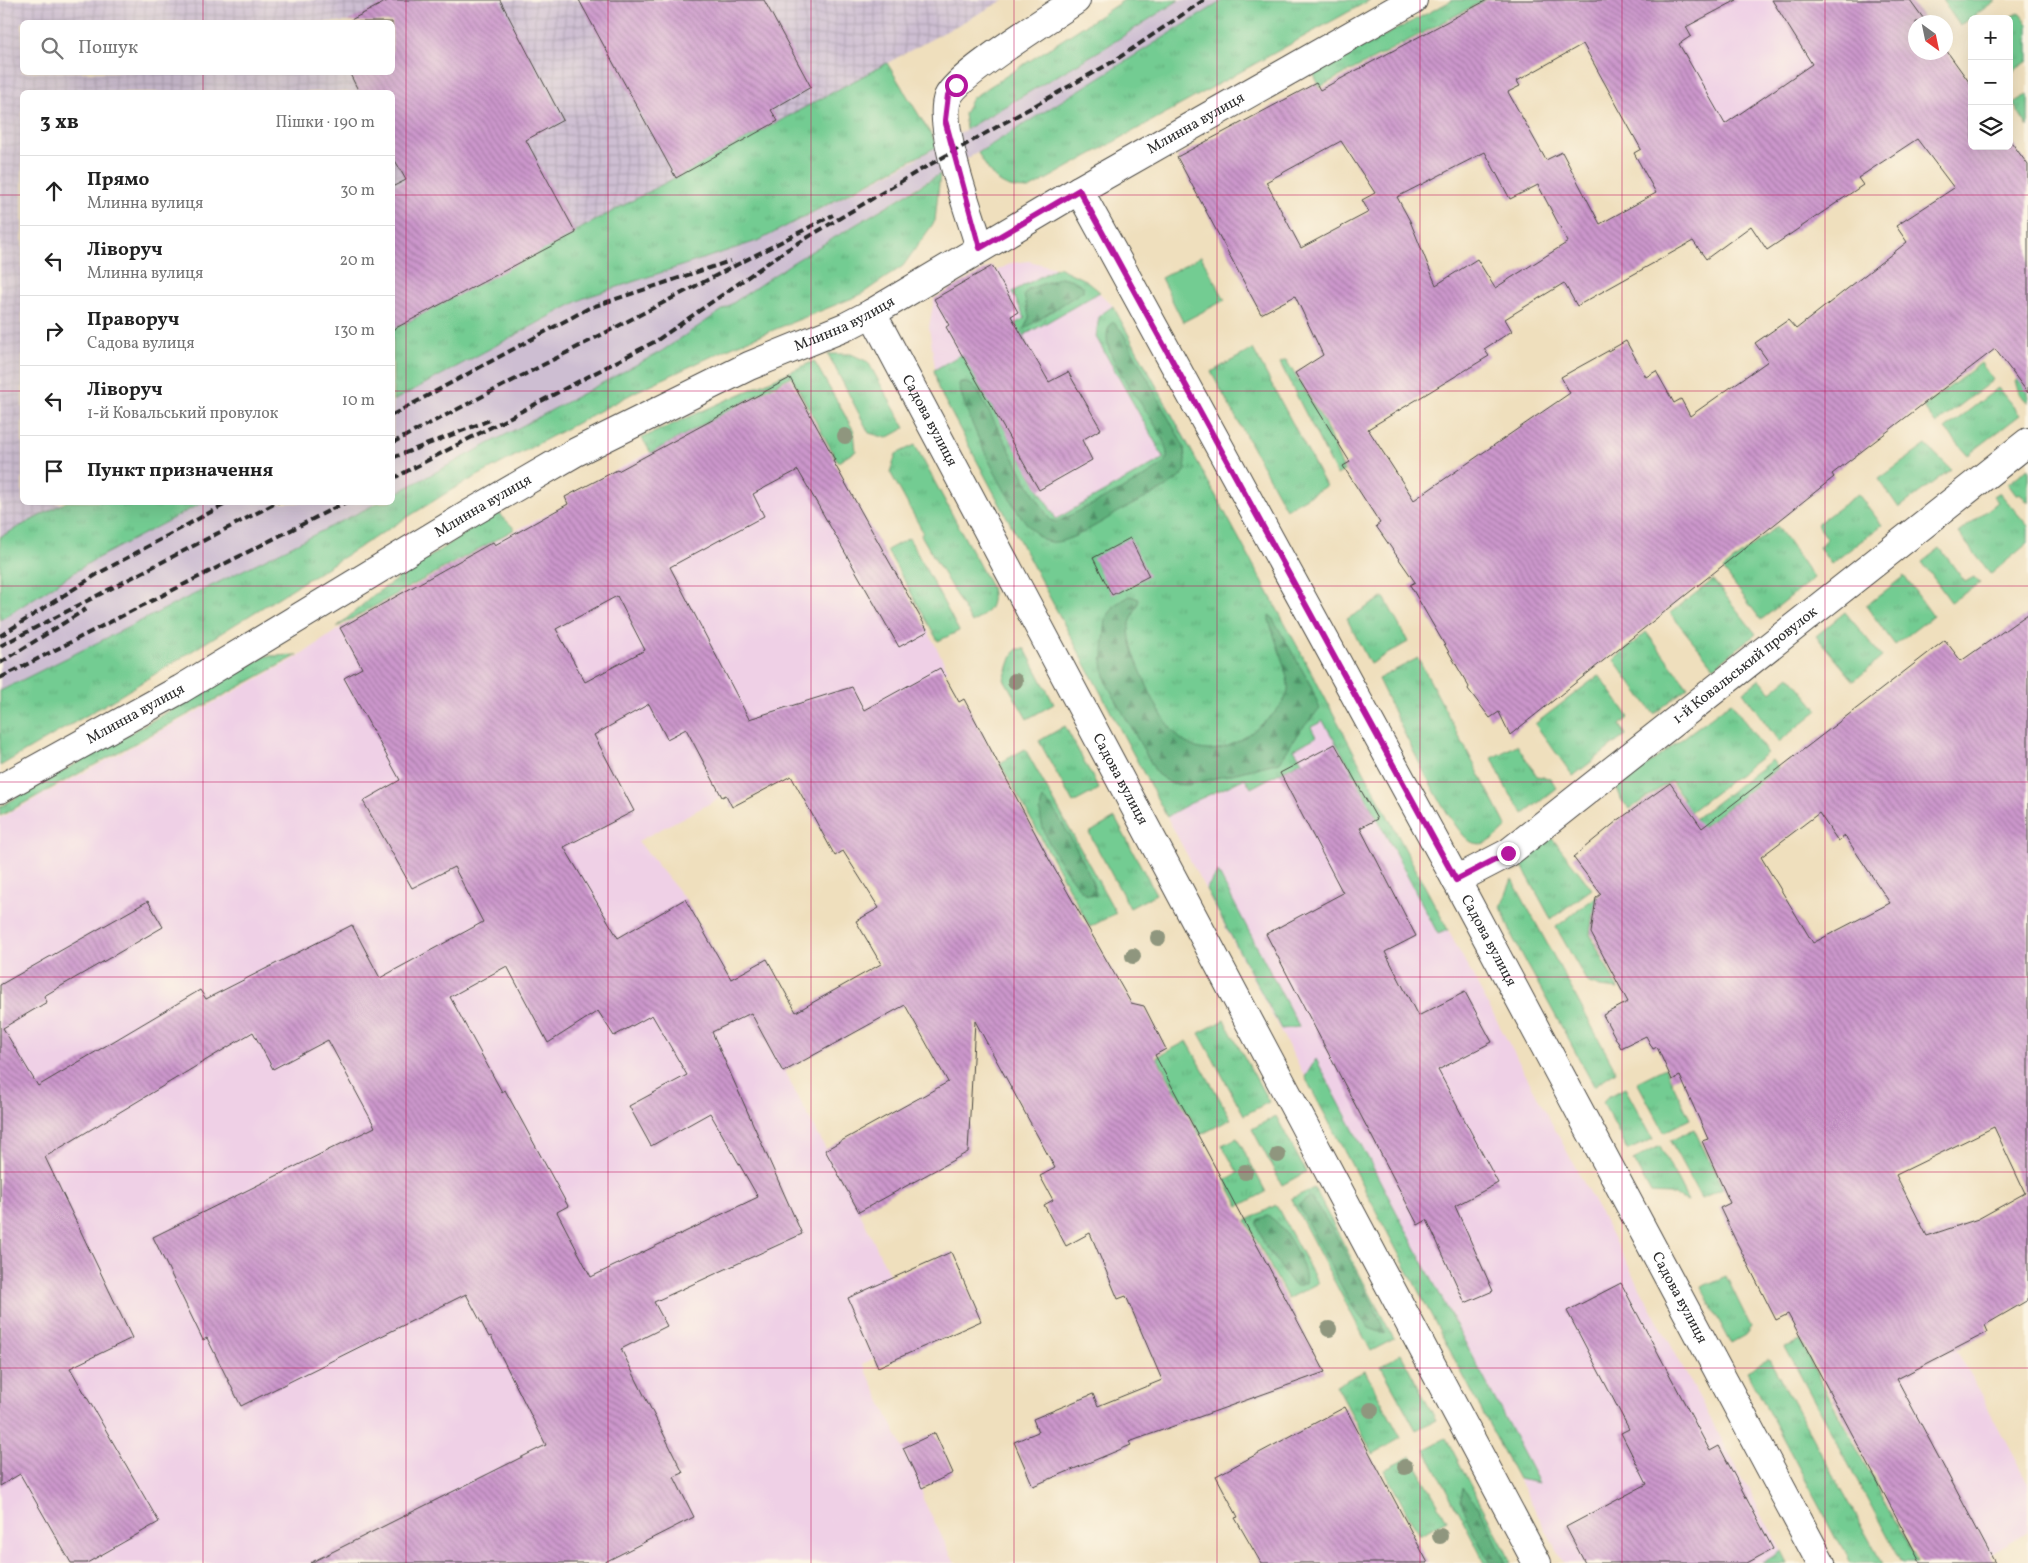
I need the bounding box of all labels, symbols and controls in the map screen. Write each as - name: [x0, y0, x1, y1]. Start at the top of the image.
- north arrow: [1908, 15, 1953, 60]
- map controls: [1968, 15, 2013, 150]
- button: +: [1968, 15, 2013, 60]
- search box: [20, 20, 395, 75]
- icon: search: [38, 34, 66, 62]
- text: Пошук: [78, 35, 138, 61]
- button: −: [1968, 60, 2013, 105]
- route start: [945, 74, 968, 97]
- street label: Млинна вулиця: [1143, 87, 1249, 160]
- button: layers: [1968, 105, 2013, 150]
- text: 3 хв: [40, 108, 79, 137]
- text: Пішки · 190 m: [275, 112, 375, 134]
- text: Прямо: [87, 167, 149, 193]
- icon: ahead: [40, 177, 68, 205]
- text: 30 m: [340, 180, 375, 202]
- text: Млинна вулиця: [87, 193, 203, 215]
- text: Ліворуч: [87, 237, 162, 263]
- icon: left: [40, 247, 68, 275]
- text: 20 m: [340, 250, 375, 272]
- text: Млинна вулиця: [87, 263, 203, 285]
- street label: Млинна вулиця: [791, 291, 899, 357]
- text: Праворуч: [87, 307, 179, 333]
- icon: right: [40, 317, 68, 345]
- text: 130 m: [334, 320, 375, 342]
- text: Садова вулиця: [87, 333, 195, 355]
- street label: Садова вулиця: [896, 371, 962, 470]
- text: Ліворуч: [87, 377, 162, 403]
- icon: left: [40, 387, 68, 415]
- text: 10 m: [342, 390, 375, 412]
- text: 1-й Ковальський провулок: [87, 403, 278, 425]
- icon: arrive: [40, 457, 68, 485]
- text: Пункт призначення: [87, 458, 273, 484]
- street label: Млинна вулиця: [431, 469, 536, 543]
- street label: 1-й Ковальський провулок: [1668, 602, 1822, 729]
- street label: Млинна вулиця: [83, 678, 189, 750]
- street label: Садова вулиця: [1087, 730, 1153, 829]
- route end: [1497, 842, 1520, 865]
- street label: Садова вулиця: [1455, 891, 1522, 990]
- street label: Садова вулиця: [1646, 1248, 1712, 1347]

